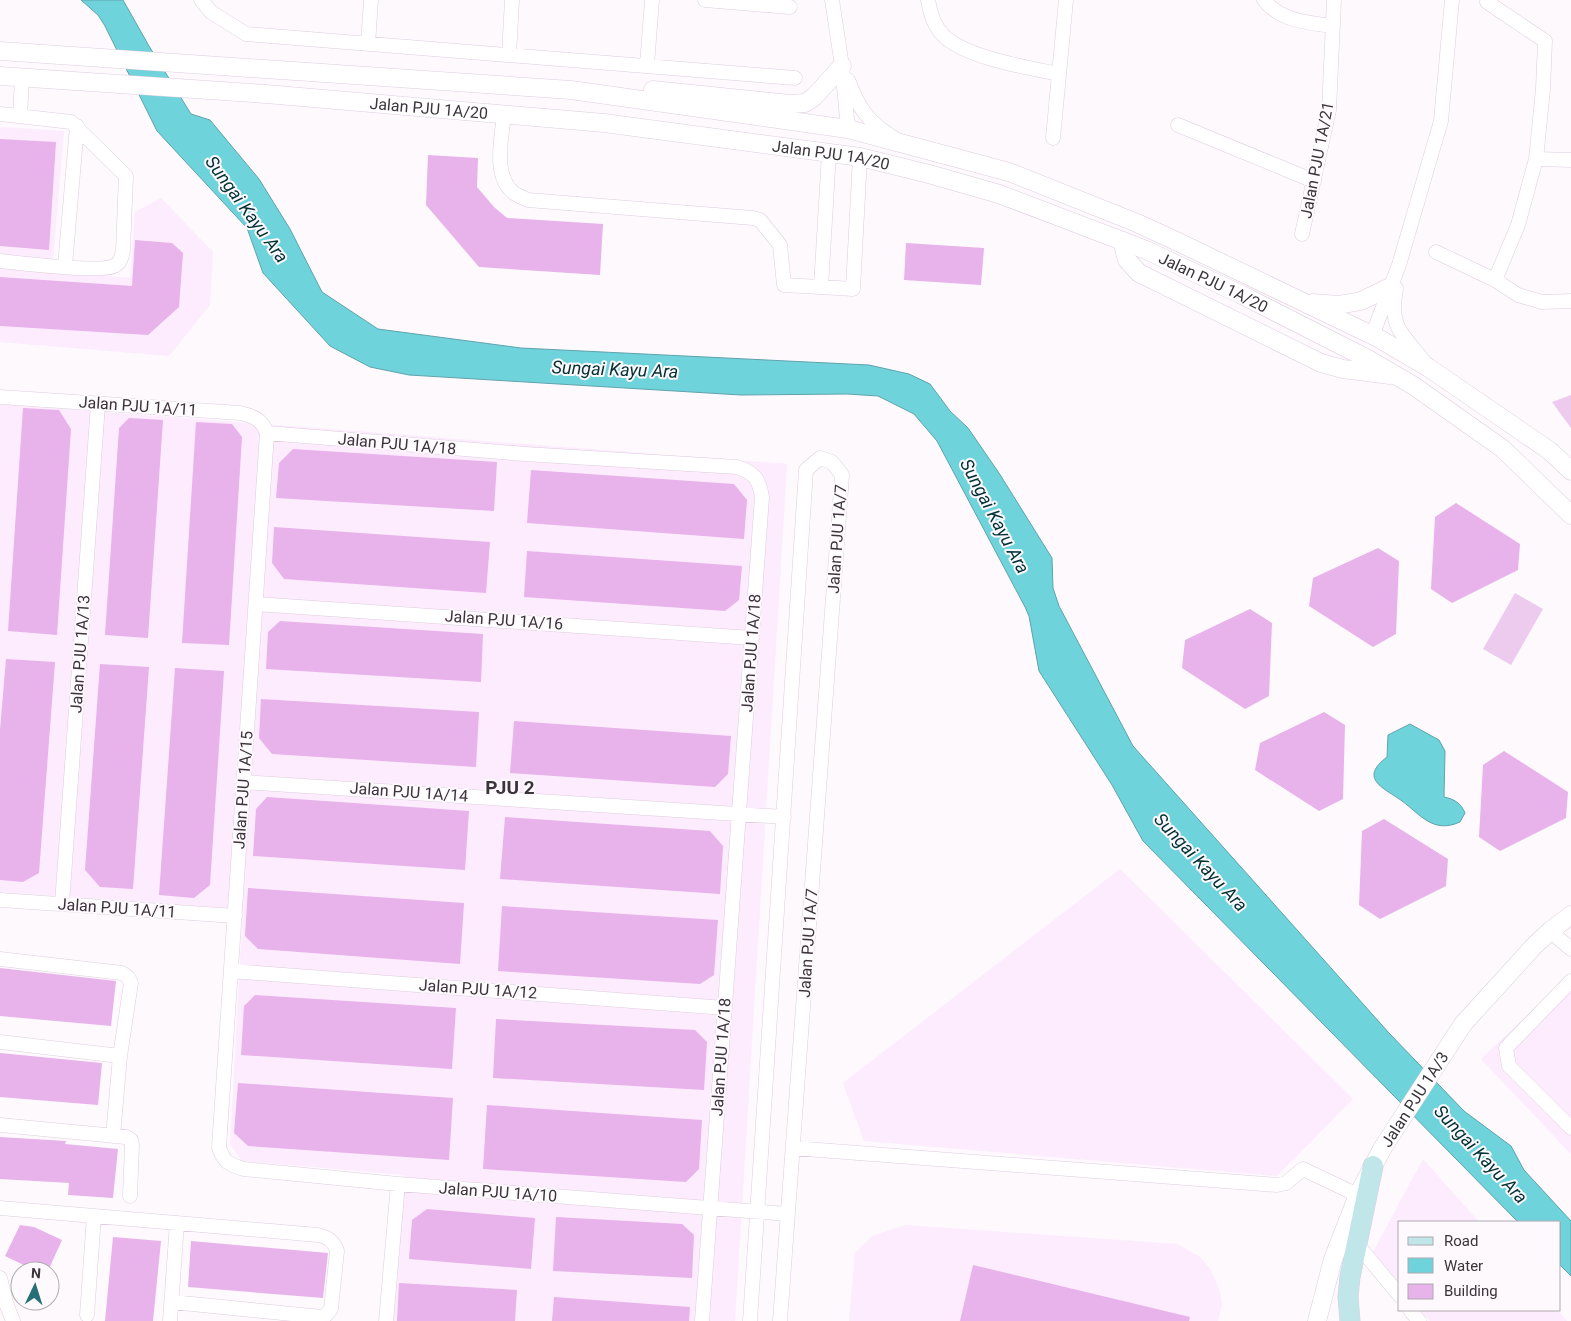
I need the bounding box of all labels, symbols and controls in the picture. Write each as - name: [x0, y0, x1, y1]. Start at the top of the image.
- street label: Jalan PJU 1A/20: [369, 93, 489, 123]
- street label: Jalan PJU 1A/21: [1296, 100, 1338, 220]
- street label: Jalan PJU 1A/20: [771, 136, 892, 173]
- water label: Sungai Kayu Ara: [201, 152, 293, 266]
- street label: Jalan PJU 1A/20: [1156, 248, 1271, 316]
- water label: Sungai Kayu Ara: [551, 356, 679, 382]
- street label: Jalan PJU 1A/11: [78, 392, 198, 420]
- street label: Jalan PJU 1A/18: [337, 429, 457, 459]
- water label: Sungai Kayu Ara: [956, 455, 1034, 577]
- street label: Jalan PJU 1A/7: [824, 484, 850, 594]
- street label: Jalan PJU 1A/18: [737, 593, 765, 713]
- street label: Jalan PJU 1A/13: [66, 594, 94, 714]
- street label: Jalan PJU 1A/16: [444, 606, 564, 634]
- street label: Jalan PJU 1A/15: [229, 730, 257, 850]
- district label: PJU 2: [485, 776, 535, 799]
- street label: Jalan PJU 1A/14: [349, 778, 469, 806]
- water label: Sungai Kayu Ara: [1150, 809, 1252, 915]
- street label: Jalan PJU 1A/7: [795, 888, 821, 998]
- street label: Jalan PJU 1A/11: [57, 894, 177, 922]
- street label: Jalan PJU 1A/12: [418, 975, 538, 1003]
- street label: Jalan PJU 1A/18: [707, 997, 735, 1117]
- street label: Jalan PJU 1A/3: [1376, 1048, 1452, 1150]
- water label: Sungai Kayu Ara: [1430, 1101, 1532, 1207]
- street label: Jalan PJU 1A/10: [438, 1178, 558, 1206]
- legend: [1398, 1221, 1561, 1311]
- text: Road: [1444, 1232, 1478, 1250]
- text: Water: [1444, 1257, 1483, 1275]
- north arrow: [10, 1261, 60, 1311]
- text: N: [30, 1265, 41, 1281]
- text: Building: [1444, 1282, 1498, 1300]

